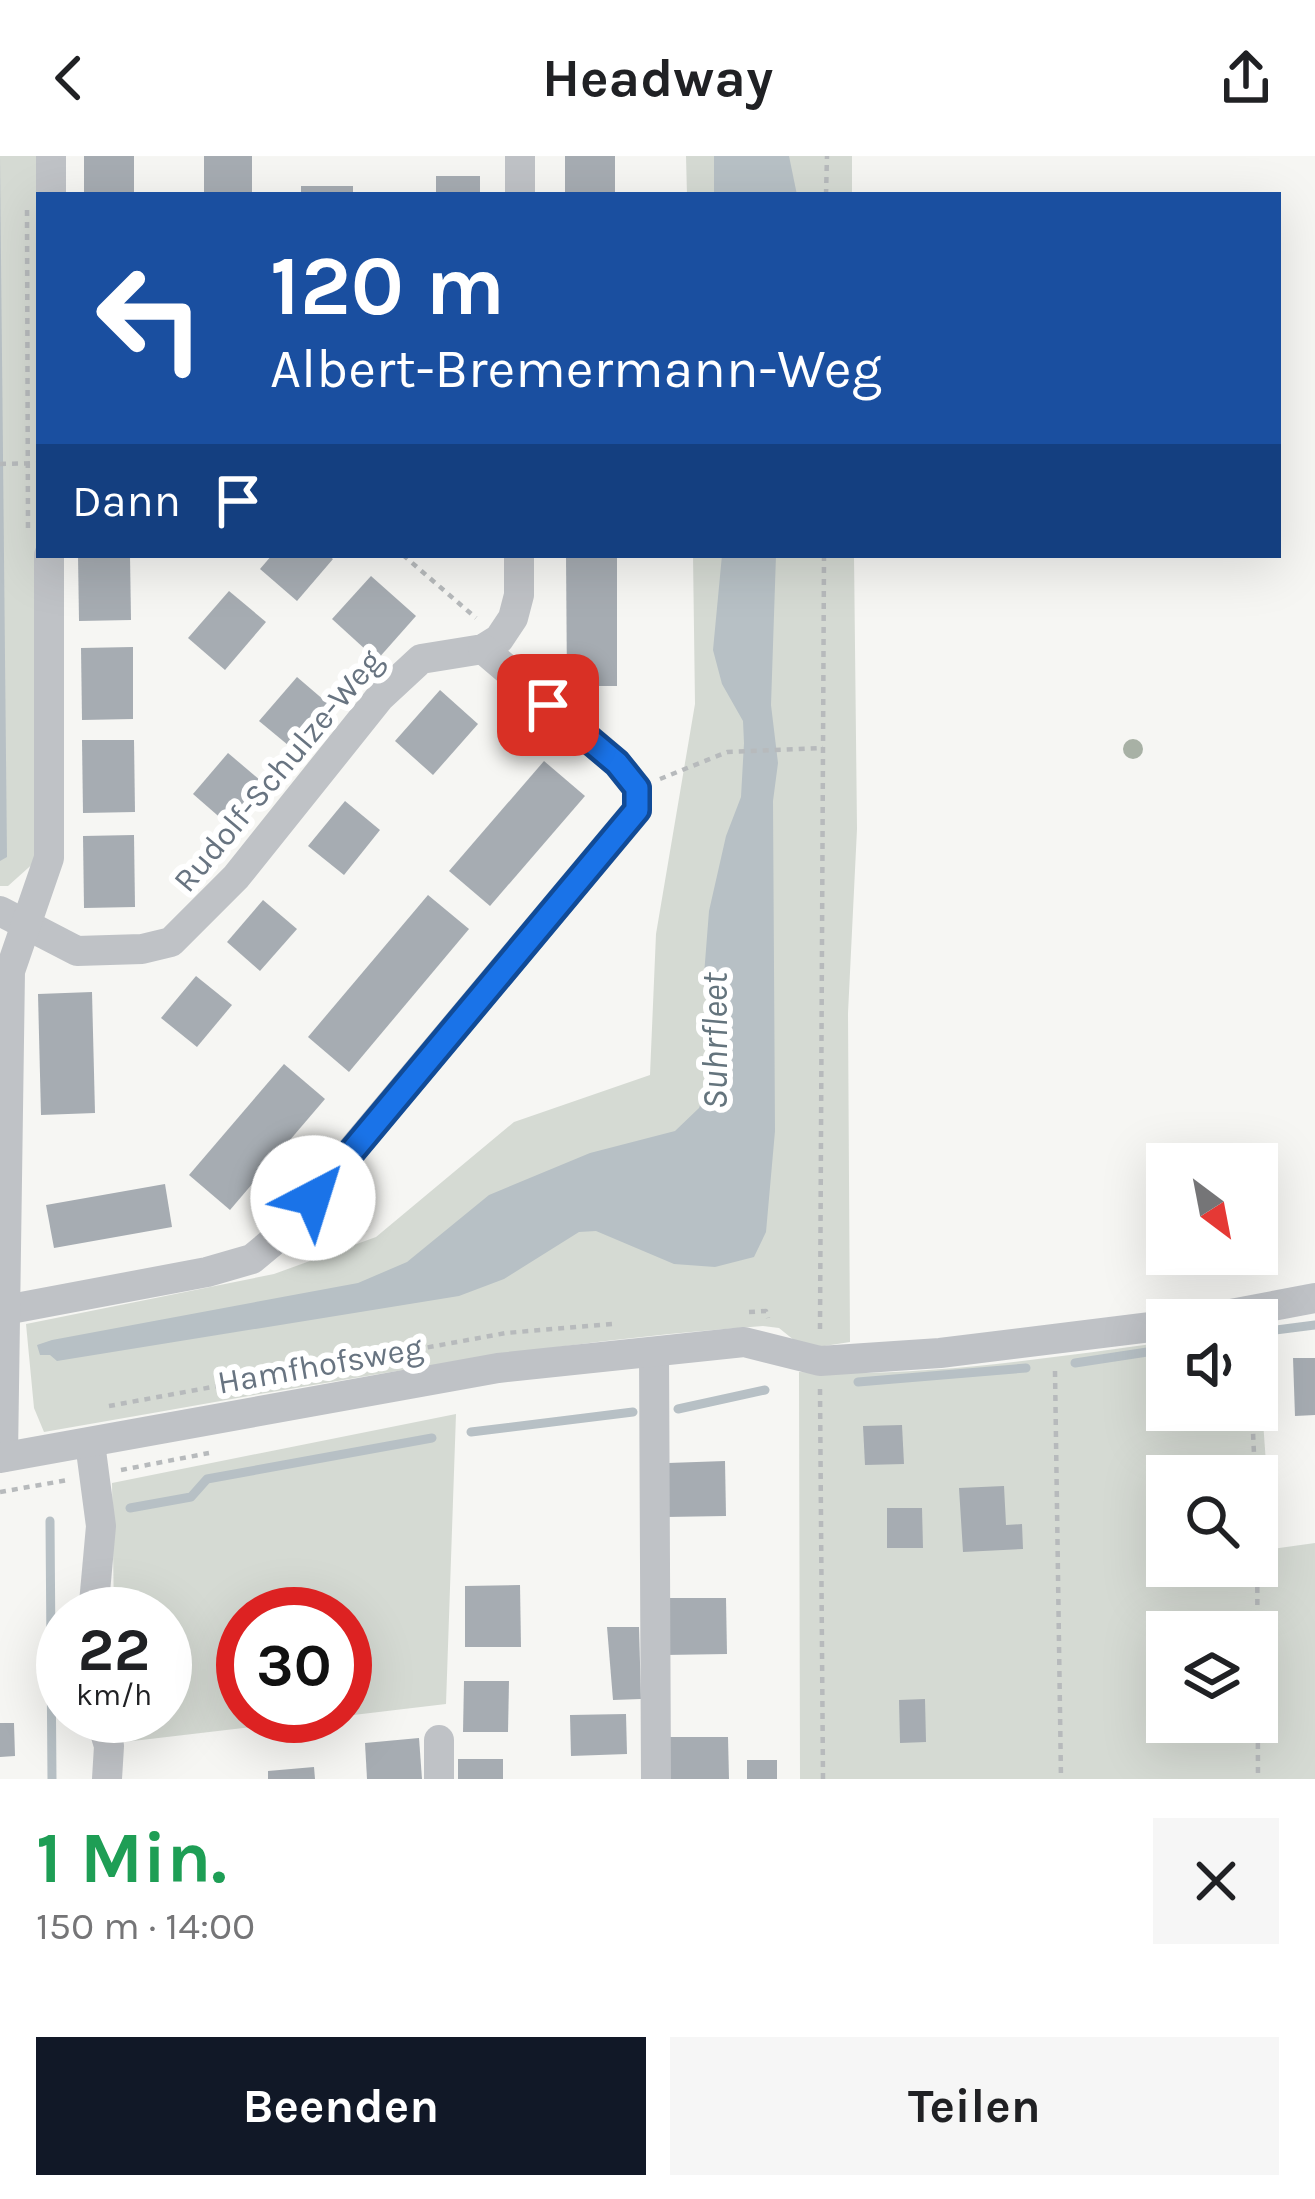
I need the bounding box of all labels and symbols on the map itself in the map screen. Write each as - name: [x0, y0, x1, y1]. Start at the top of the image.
- street label: Rudolf-Schulze-Weg: [165, 642, 390, 899]
- pin: [497, 654, 599, 756]
- water label: Suhrfleet: [694, 972, 736, 1109]
- position arrow: [250, 1135, 376, 1261]
- north arrow: [1146, 1143, 1278, 1275]
- street label: Hamfhofsweg: [215, 1328, 426, 1402]
- speed limit sign: 30: [216, 1587, 372, 1743]

